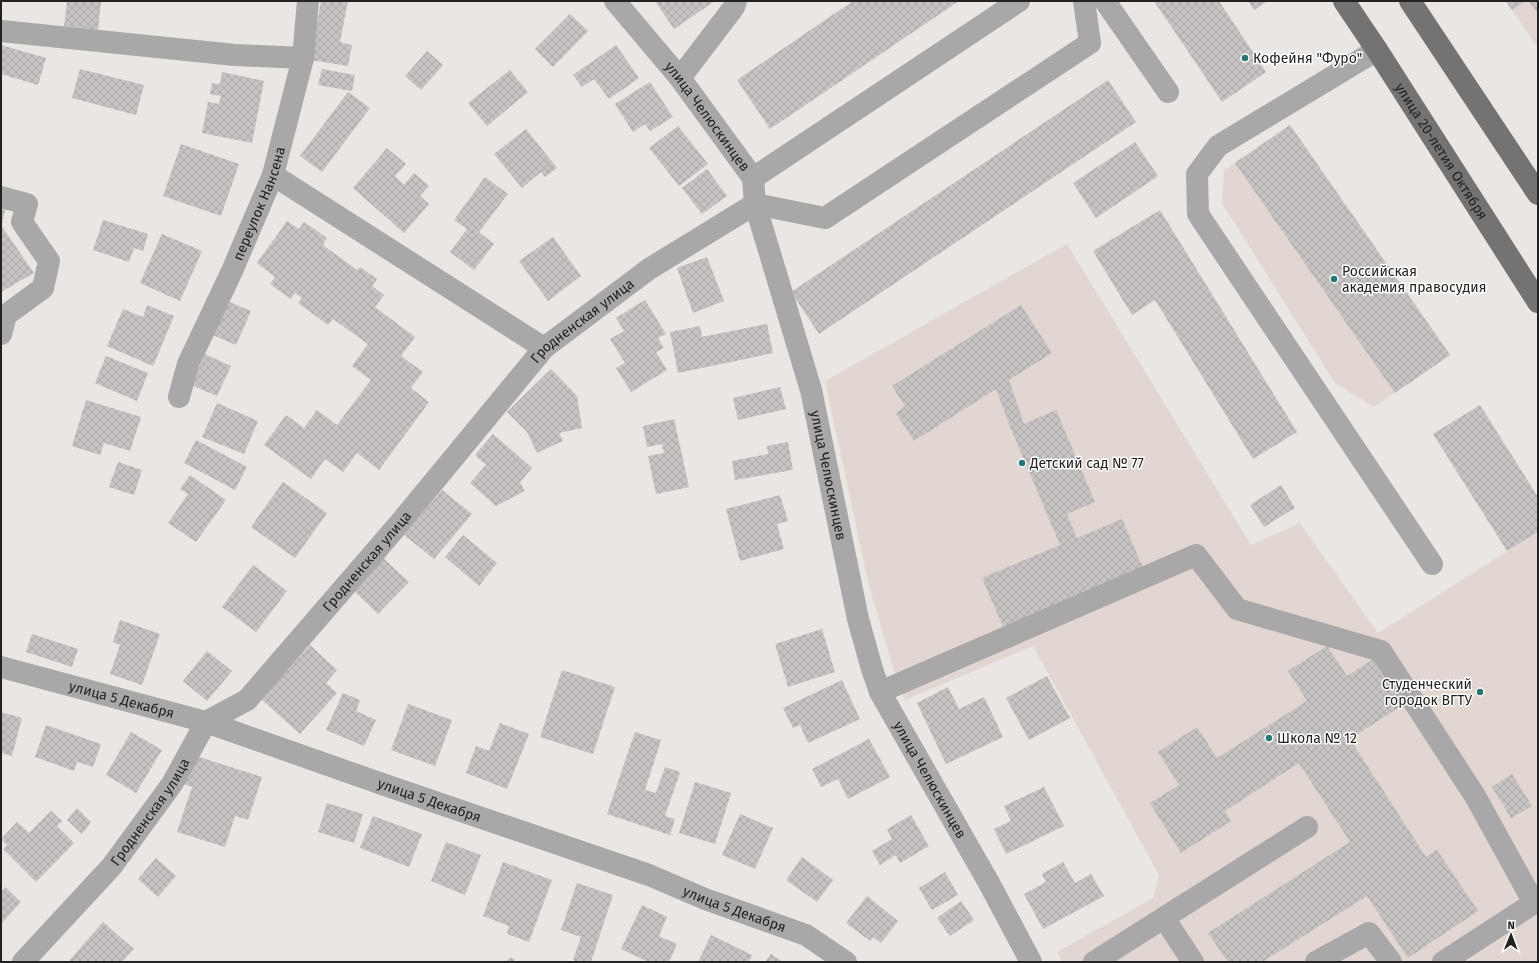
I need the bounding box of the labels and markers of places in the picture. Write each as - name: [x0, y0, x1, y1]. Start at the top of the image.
- place label: Кофейня "Фуро": [1253, 50, 1362, 67]
- marker: Кофейня "Фуро": [1240, 53, 1250, 63]
- place label: Российская академия правосудия: [1342, 263, 1486, 296]
- marker: Российская академия правосудия: [1329, 274, 1339, 284]
- place label: Детский сад № 77: [1029, 455, 1144, 472]
- marker: Детский сад № 77: [1017, 458, 1027, 468]
- place label: Студенческий городок ВГТУ: [1382, 676, 1472, 709]
- marker: Студенческий городок ВГТУ: [1475, 687, 1485, 697]
- place label: Школа № 12: [1277, 730, 1357, 747]
- marker: Школа № 12: [1264, 733, 1274, 743]

